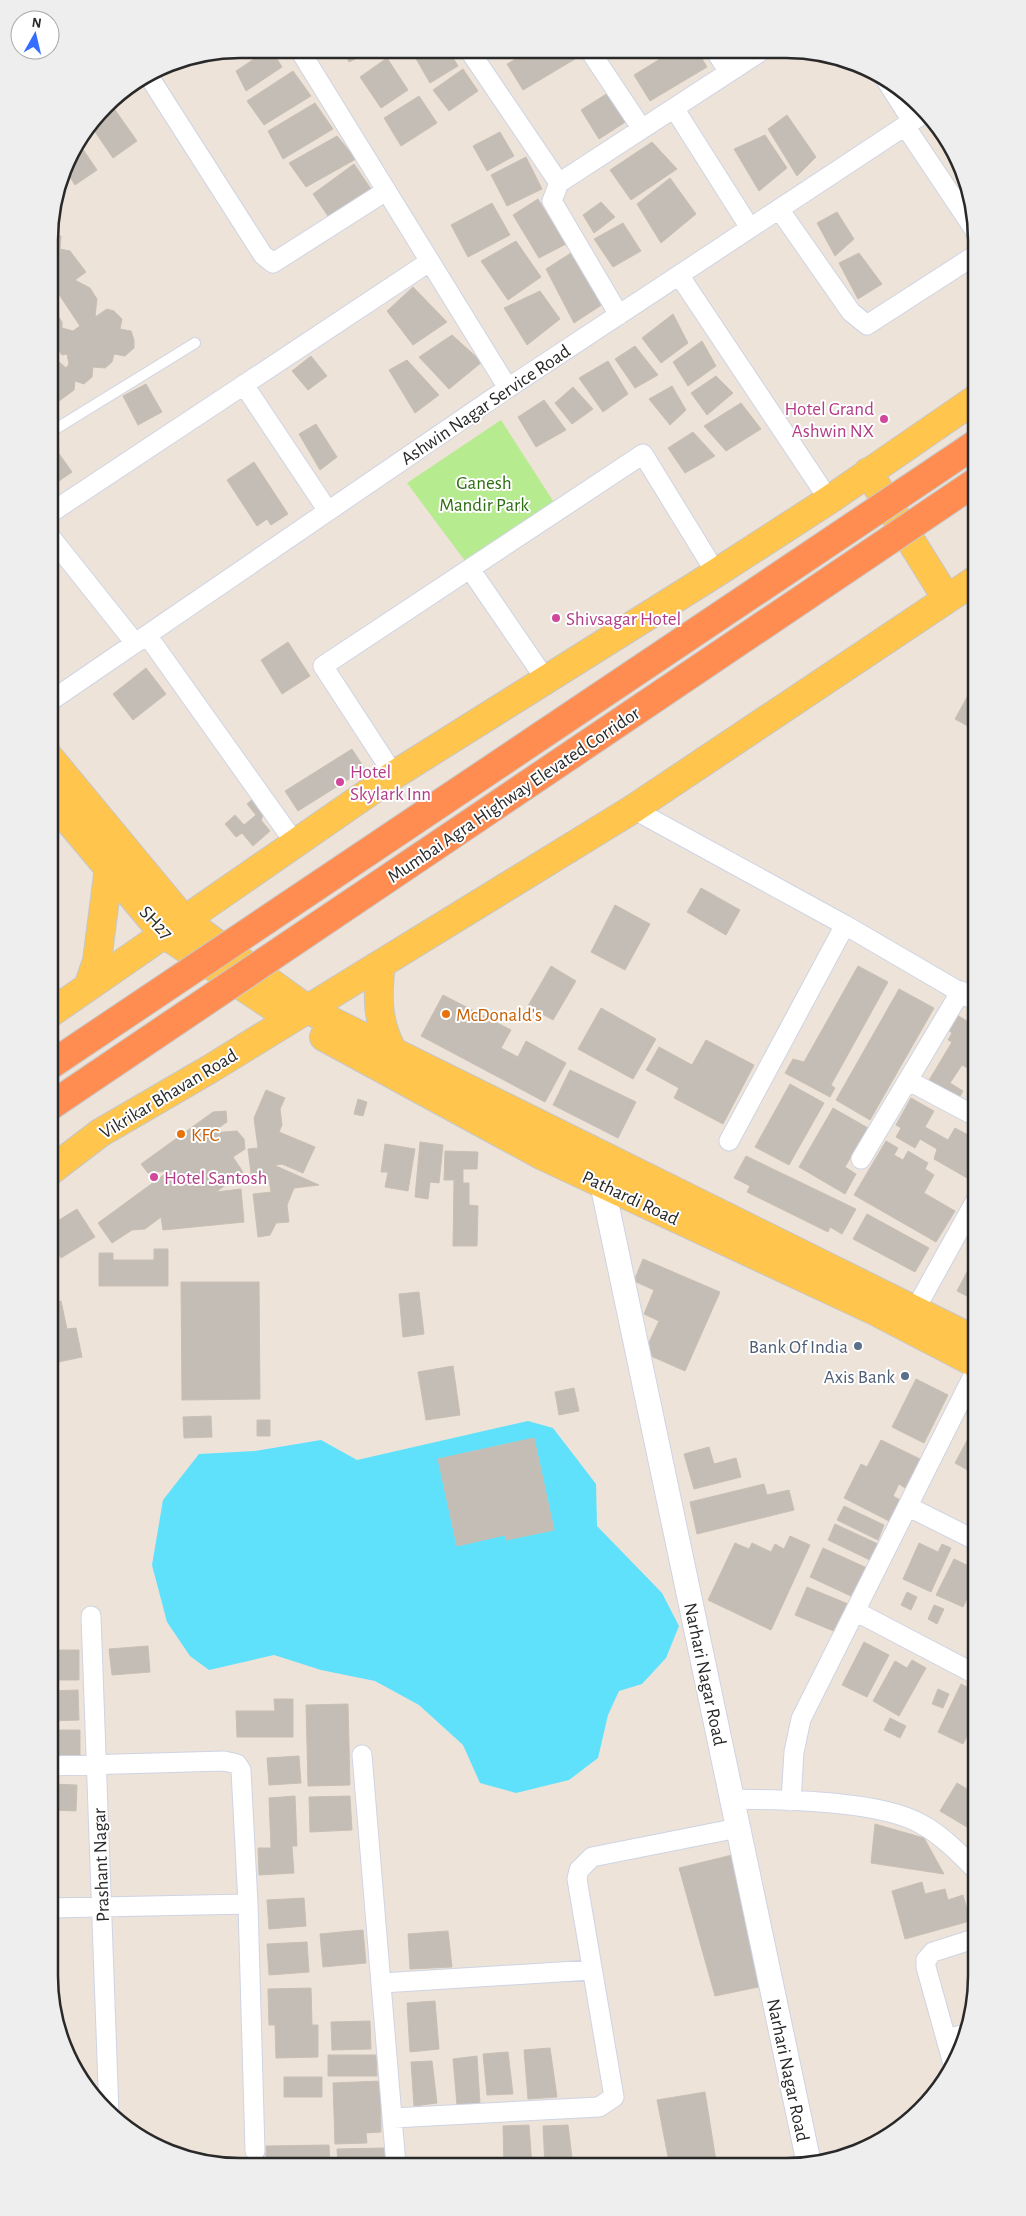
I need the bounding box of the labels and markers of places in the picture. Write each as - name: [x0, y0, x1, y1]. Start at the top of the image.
- place label: Hotel Grand Ashwin NX: [784, 400, 874, 441]
- marker: Hotel Grand Ashwin NX: [878, 413, 890, 425]
- place label: Shivsagar Hotel: [566, 610, 681, 629]
- marker: Shivsagar Hotel: [550, 612, 562, 624]
- place label: Hotel Skylark Inn: [350, 763, 431, 804]
- marker: Hotel Skylark Inn: [334, 776, 346, 788]
- place label: McDonald's: [456, 1006, 542, 1025]
- marker: McDonald's: [440, 1008, 452, 1020]
- place label: KFC: [191, 1126, 220, 1145]
- marker: KFC: [175, 1128, 187, 1140]
- place label: Hotel Santosh: [164, 1169, 267, 1188]
- marker: Hotel Santosh: [148, 1171, 160, 1183]
- place label: Bank Of India: [749, 1338, 848, 1357]
- marker: Bank Of India: [852, 1340, 864, 1352]
- place label: Axis Bank: [824, 1368, 895, 1387]
- marker: Axis Bank: [899, 1370, 911, 1382]

